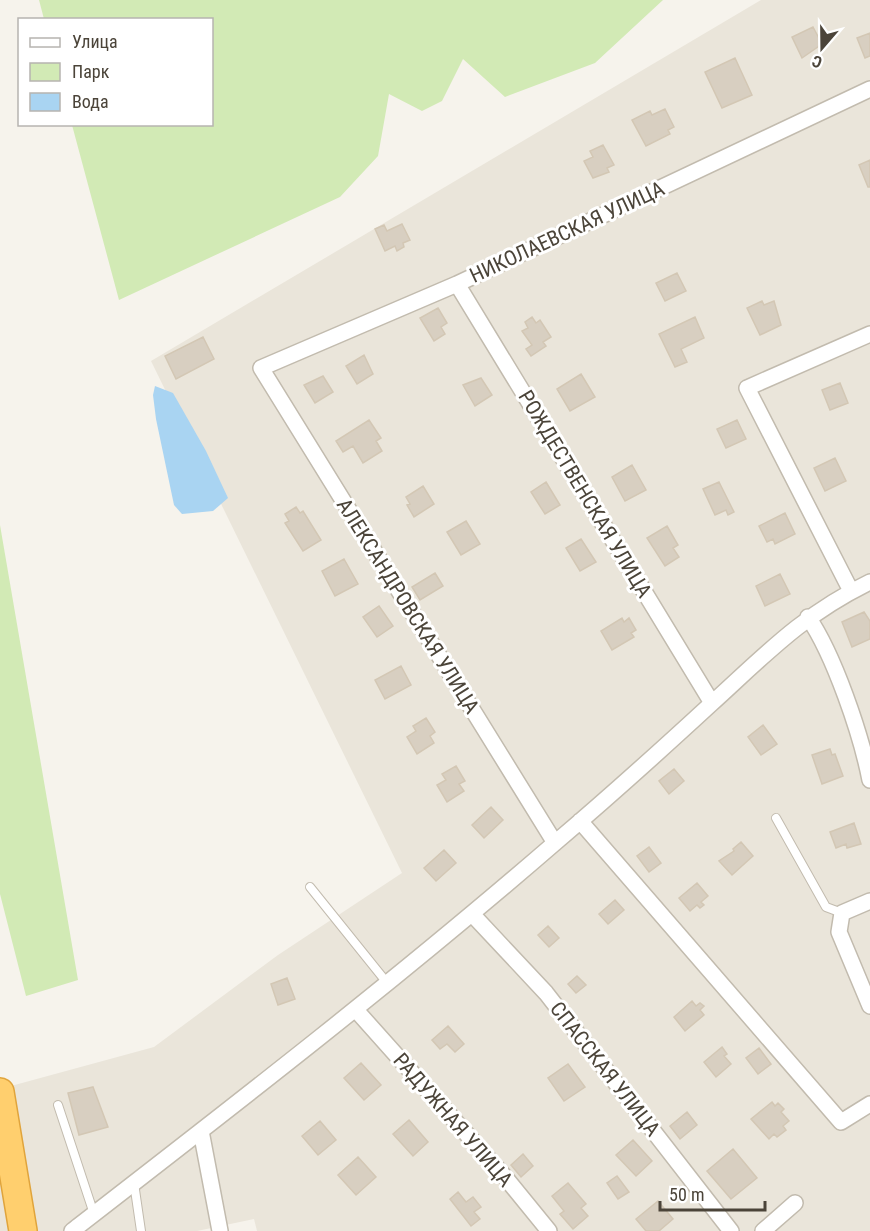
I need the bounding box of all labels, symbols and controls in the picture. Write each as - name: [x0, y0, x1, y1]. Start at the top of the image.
- legend: [18, 18, 213, 126]
- north arrow: [792, 18, 852, 78]
- text: Улица: [72, 31, 118, 52]
- text: С: [810, 51, 825, 72]
- text: Парк: [72, 61, 110, 82]
- text: Вода: [72, 91, 109, 112]
- street label: НИКОЛАЕВСКАЯ УЛИЦА: [466, 176, 668, 288]
- street label: РОЖДЕСТВЕНСКАЯ УЛИЦА: [514, 386, 656, 602]
- street label: АЛЕКСАНДРОВСКАЯ УЛИЦА: [332, 494, 484, 718]
- street label: СПАССКАЯ УЛИЦА: [545, 997, 665, 1141]
- street label: РАДУЖНАЯ УЛИЦА: [388, 1048, 518, 1192]
- scale bar: [660, 1174, 765, 1212]
- text: 50 m: [669, 1184, 704, 1205]

